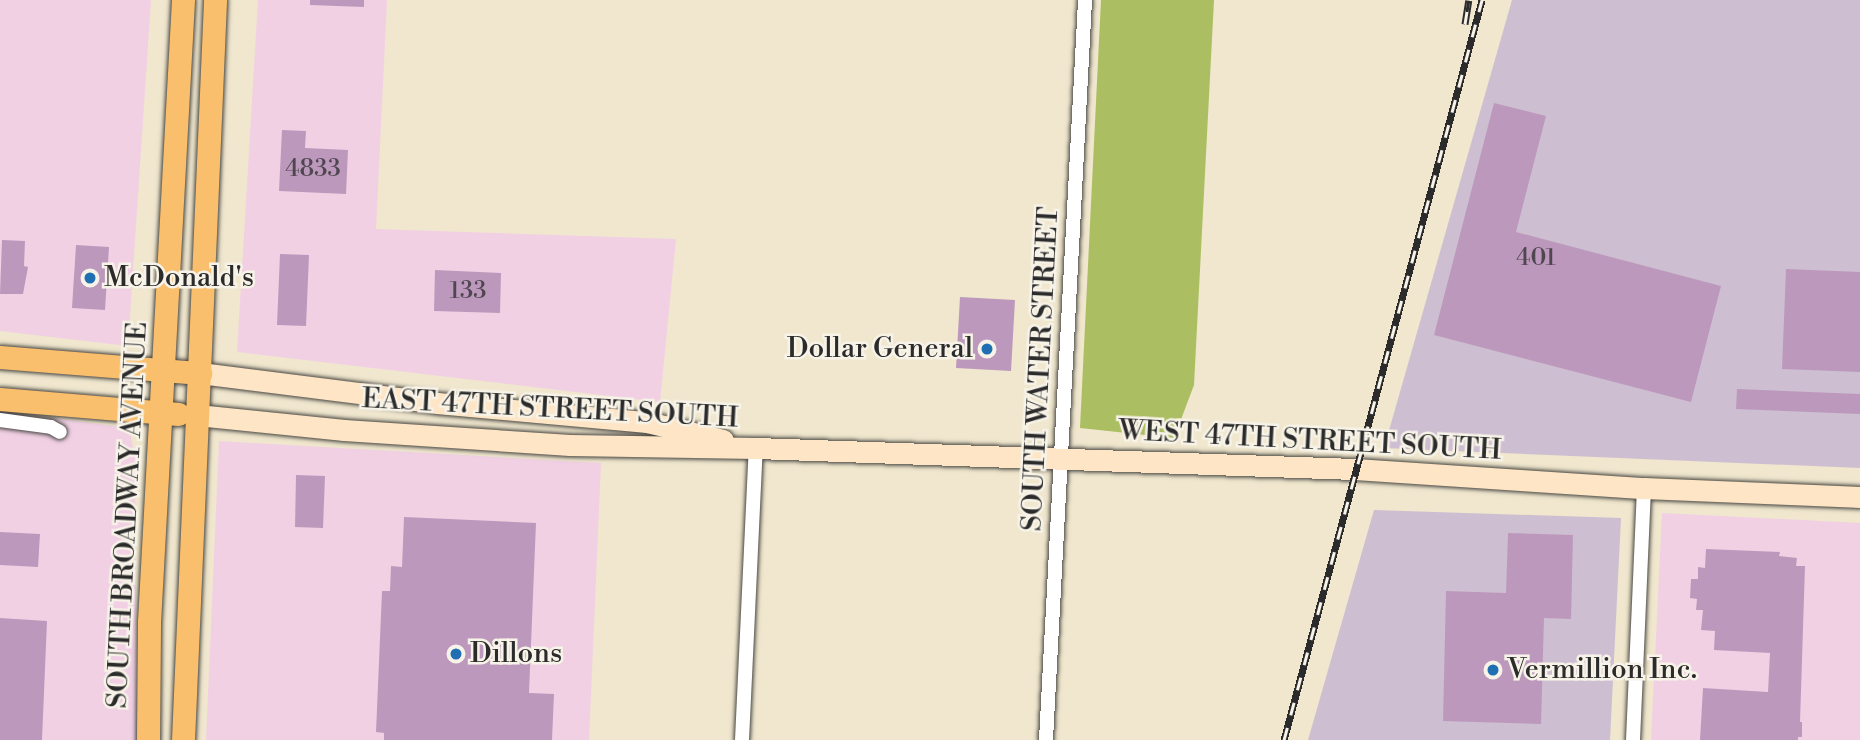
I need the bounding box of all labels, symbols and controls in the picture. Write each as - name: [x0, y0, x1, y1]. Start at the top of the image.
- house number: 4833: [285, 156, 341, 184]
- street label: SOUTH WATER STREET: [1016, 206, 1066, 532]
- house number: 401: [1516, 245, 1556, 273]
- place label: McDonald's: [104, 261, 254, 295]
- marker: McDonald's: [82, 270, 98, 286]
- house number: 133: [450, 278, 486, 306]
- street label: SOUTH BROADWAY AVENUE: [101, 321, 155, 709]
- place label: Dollar General: [787, 332, 973, 366]
- marker: Dollar General: [979, 341, 995, 357]
- street label: EAST 47TH STREET SOUTH: [361, 382, 739, 436]
- street label: WEST 47TH STREET SOUTH: [1118, 414, 1502, 468]
- place label: Dillons: [470, 637, 562, 671]
- marker: Dillons: [448, 646, 464, 662]
- place label: Vermillion Inc.: [1507, 653, 1697, 687]
- marker: Vermillion Inc.: [1485, 662, 1501, 678]

